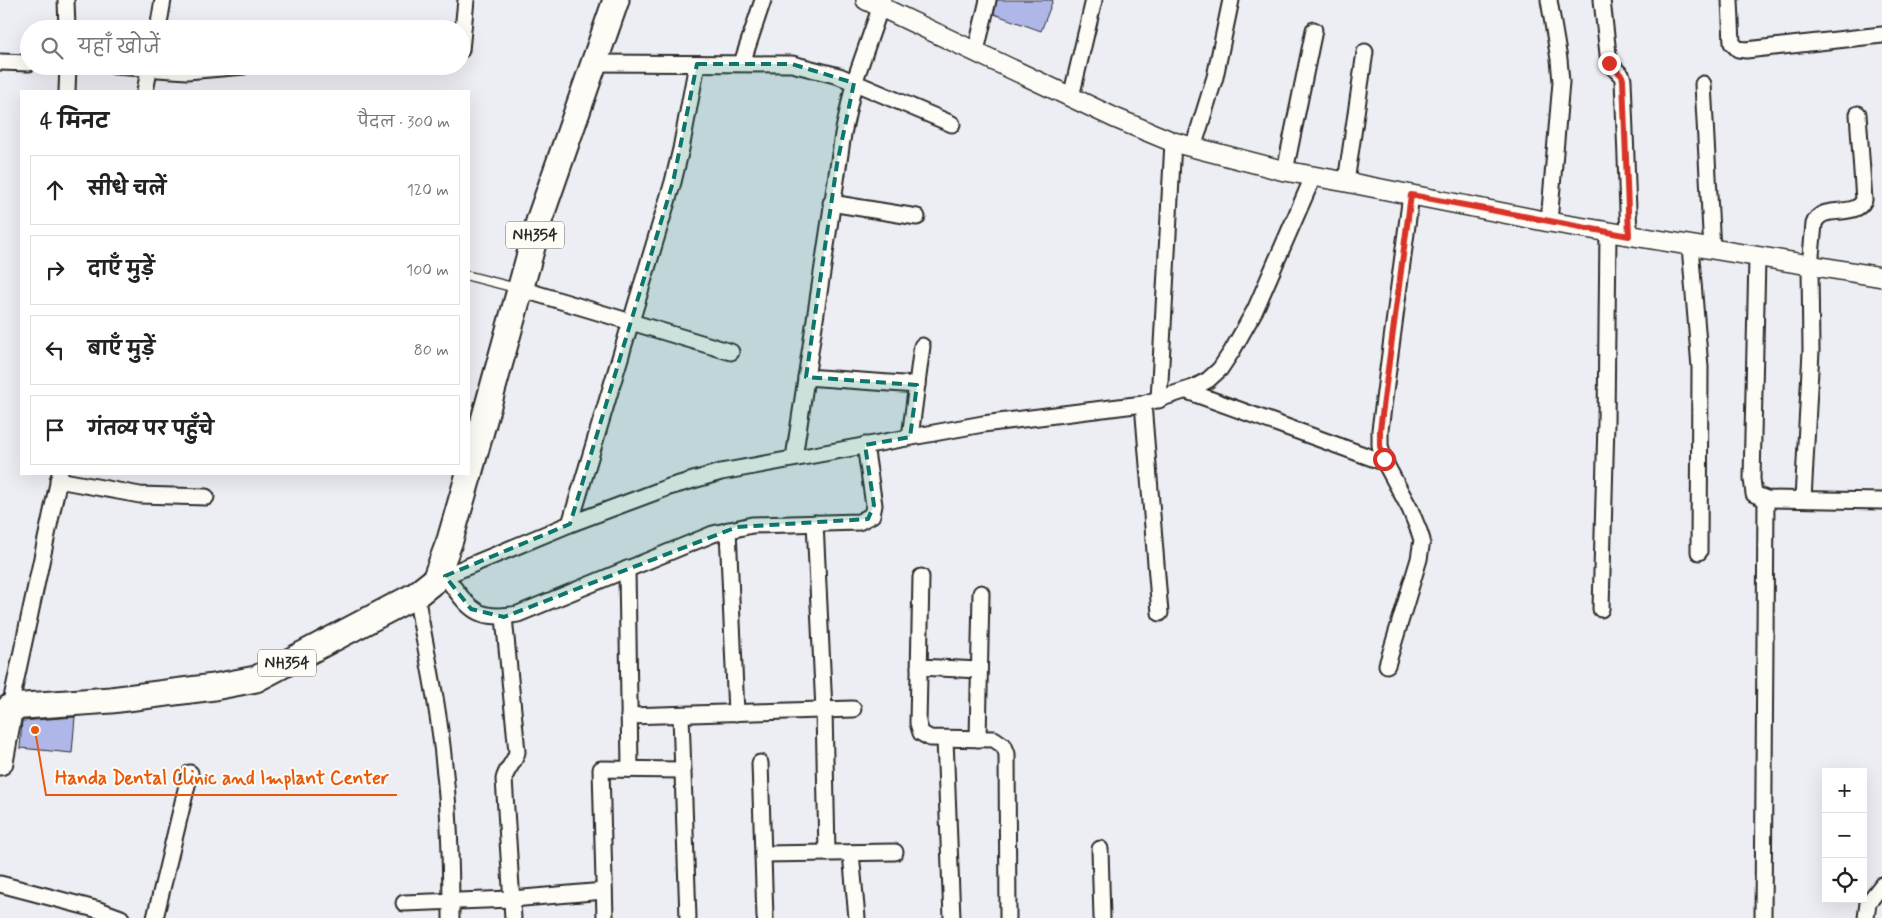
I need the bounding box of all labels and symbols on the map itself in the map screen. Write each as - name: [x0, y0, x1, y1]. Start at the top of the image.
- route end: [1598, 52, 1621, 75]
- road number: NH354: [506, 222, 564, 248]
- route start: [1373, 448, 1396, 471]
- road number: NH354: [258, 650, 316, 676]
- callout: Handa Dental Clinic and Implant Center: [46, 761, 397, 795]
- text: Handa Dental Clinic and Implant Center: [55, 766, 389, 791]

